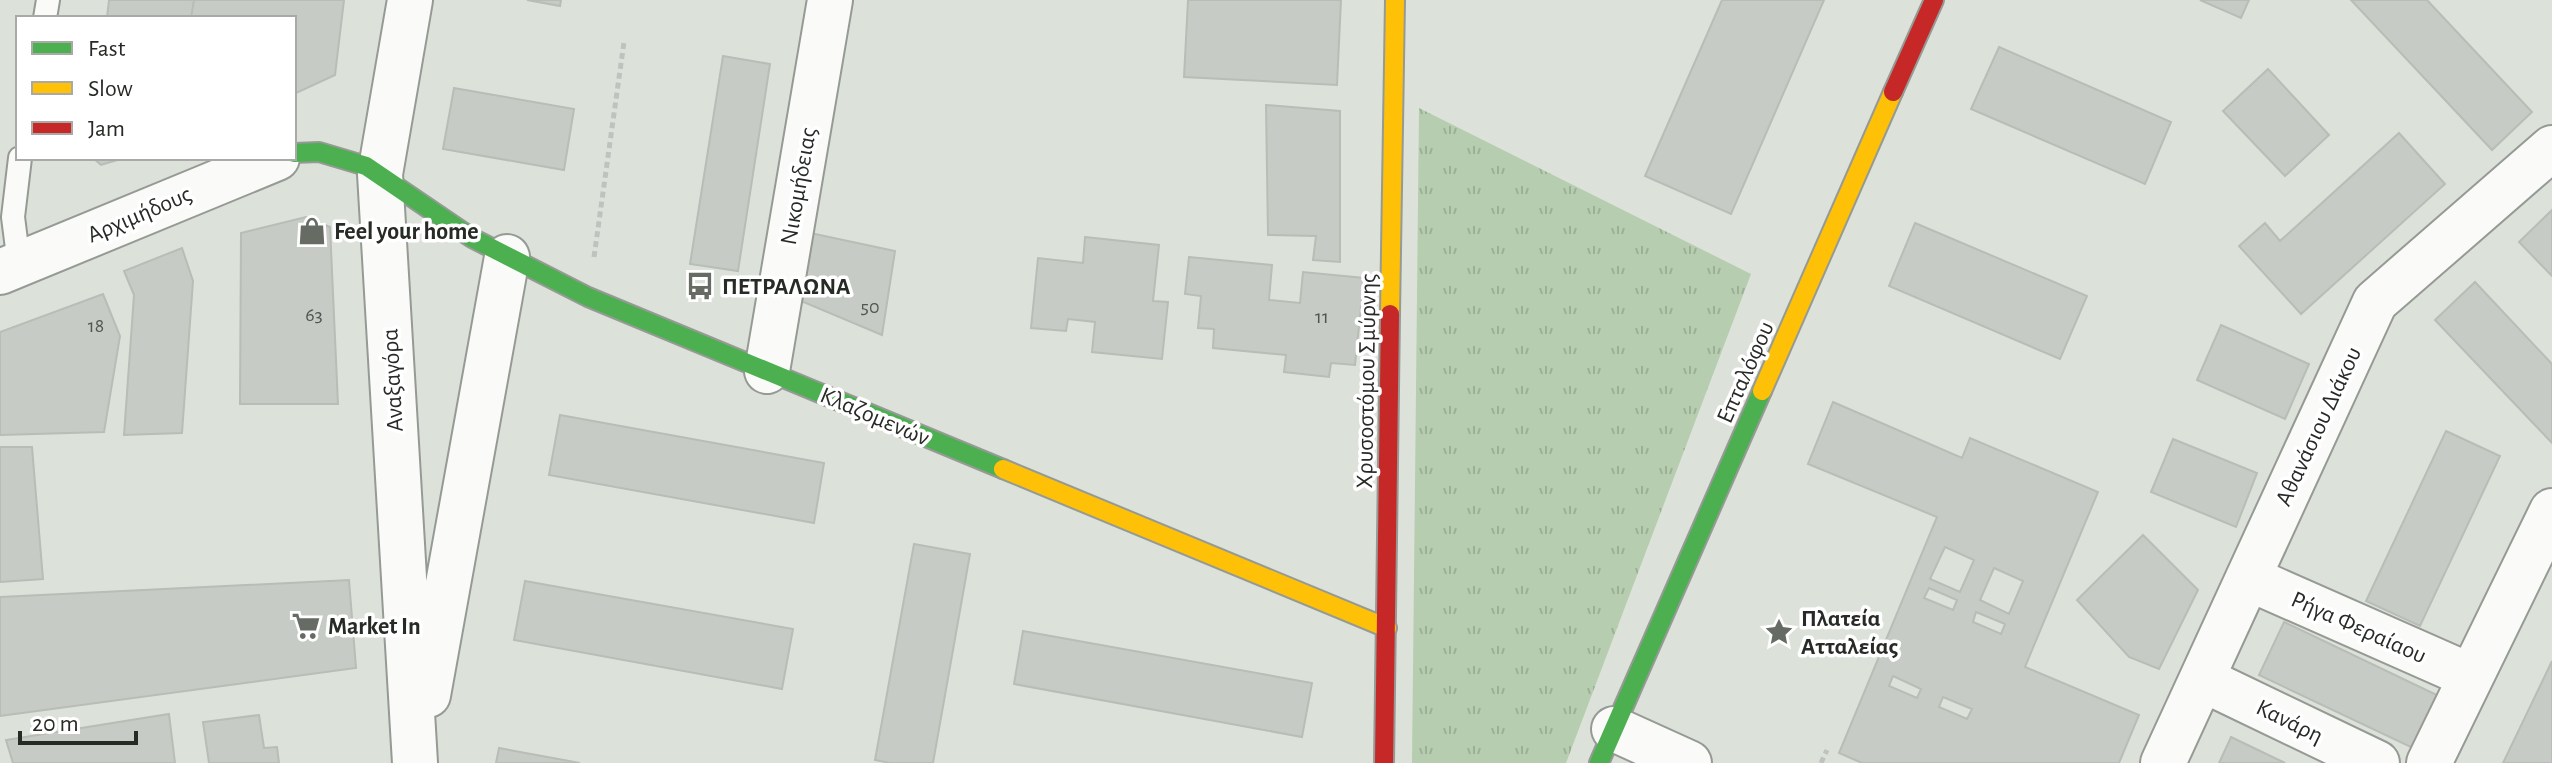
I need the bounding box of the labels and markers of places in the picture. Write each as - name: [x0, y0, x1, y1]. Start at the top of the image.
- shop icon: Feel your home: [297, 216, 327, 246]
- place label: Feel your home: [334, 220, 479, 244]
- bus stop icon: ΠΕΤΡΑΛΩΝΑ: [685, 271, 715, 301]
- place label: ΠΕΤΡΑΛΩΝΑ: [722, 275, 851, 299]
- place label: Πλατεία Ατταλείας: [1801, 607, 1898, 659]
- supermarket icon: Market In: [291, 611, 321, 641]
- place label: Market In: [328, 615, 421, 639]
- place icon: Πλατεία Ατταλείας: [1764, 617, 1794, 647]

